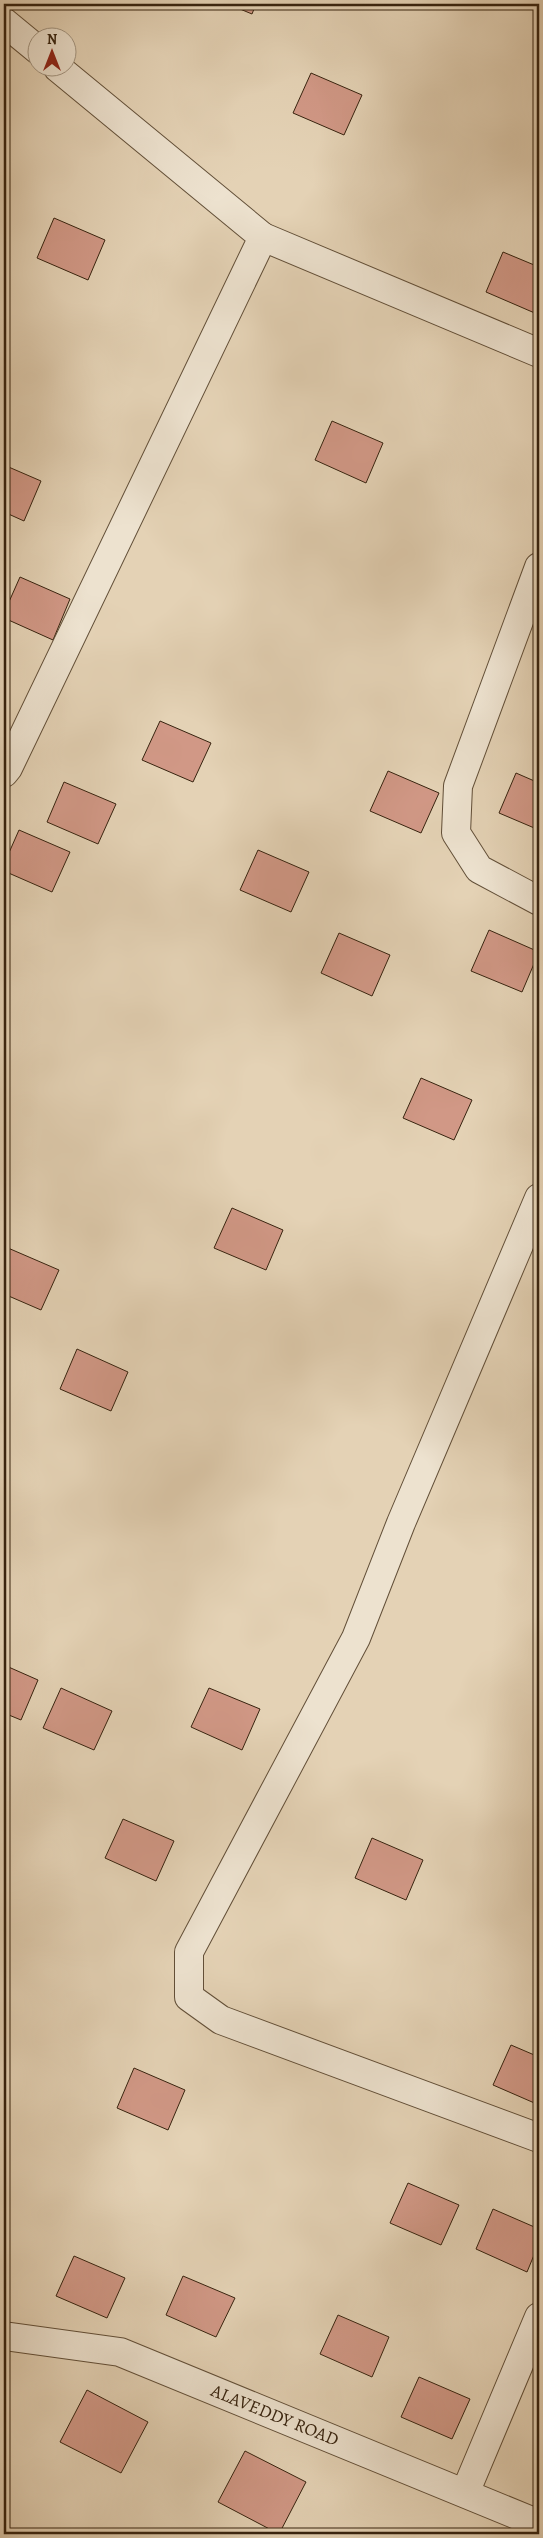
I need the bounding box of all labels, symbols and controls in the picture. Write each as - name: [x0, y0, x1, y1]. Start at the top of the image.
- north arrow: [28, 28, 78, 78]
- text: N: [47, 30, 57, 49]
- street label: ALAVEDDY ROAD: [207, 2378, 343, 2452]

